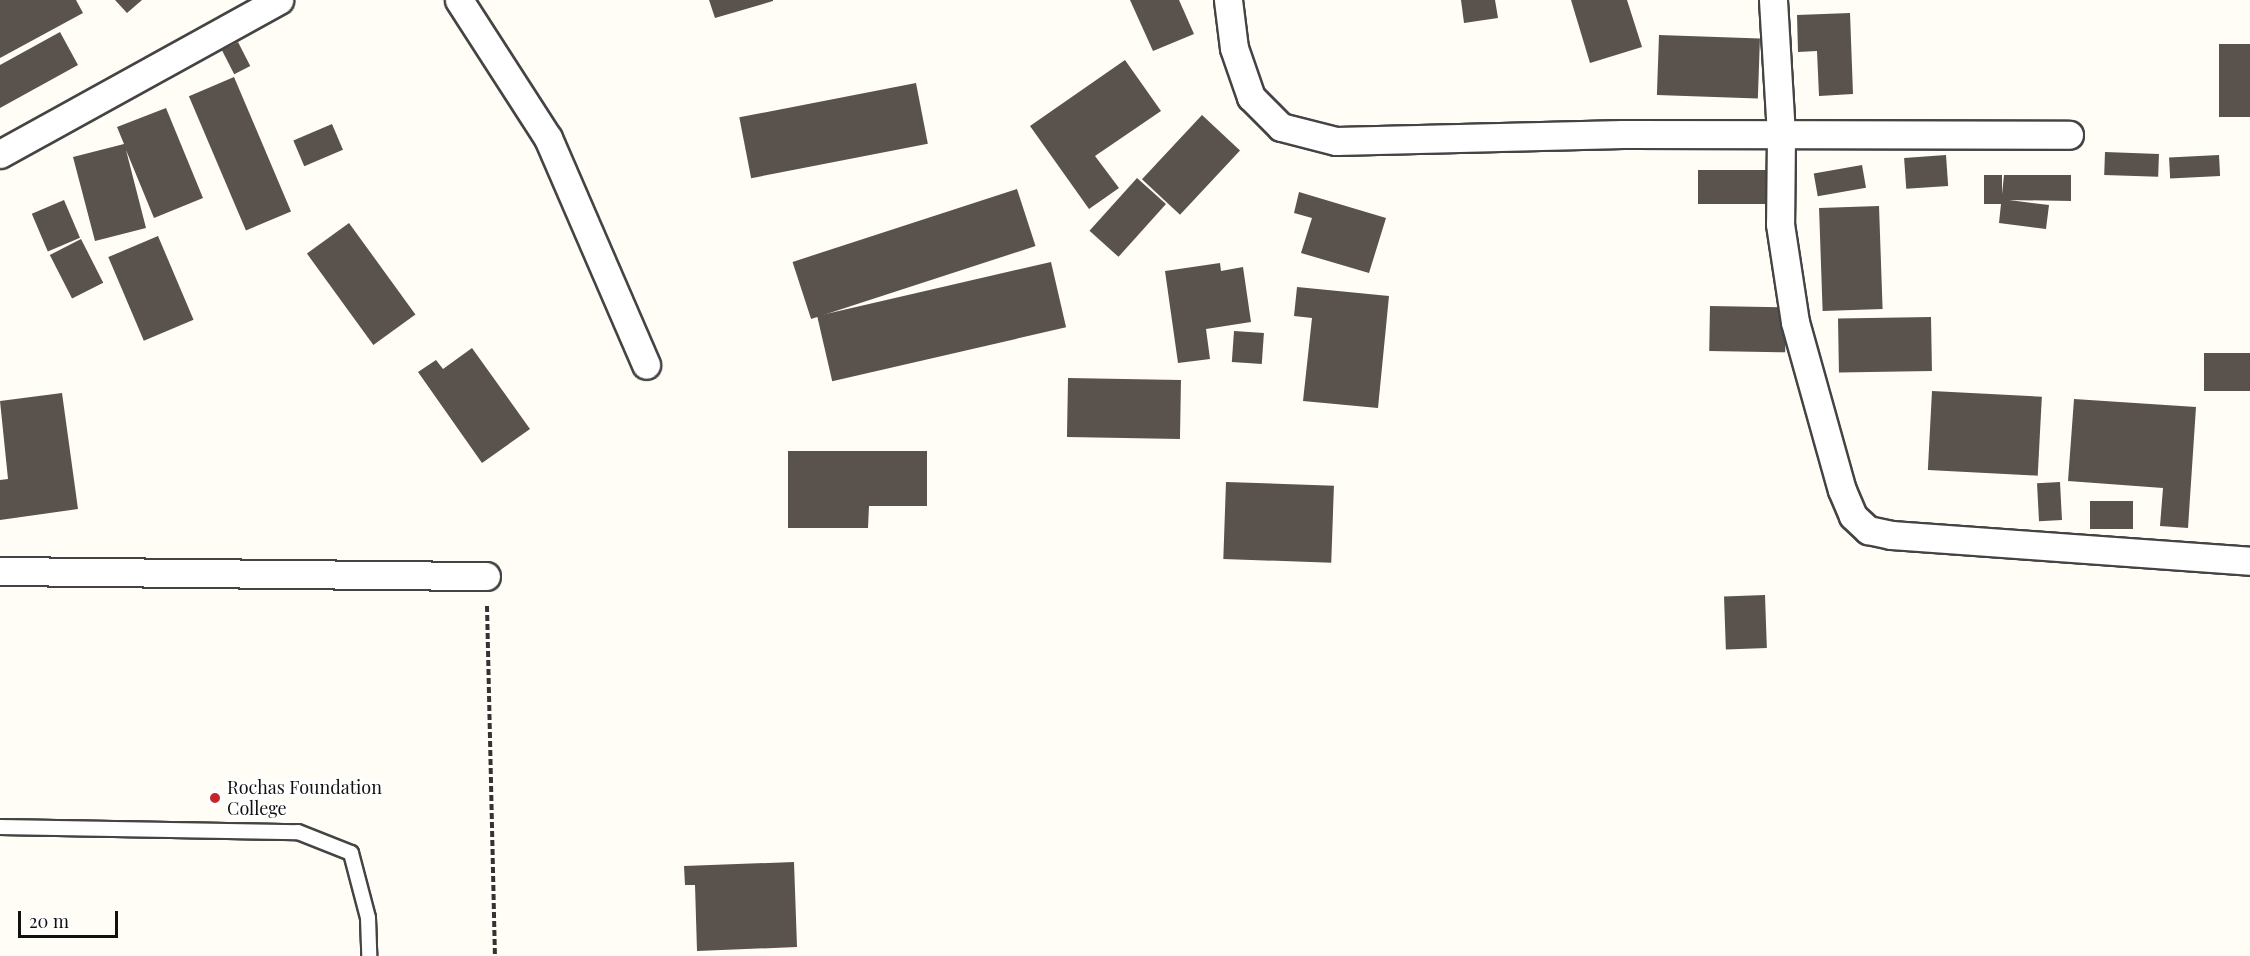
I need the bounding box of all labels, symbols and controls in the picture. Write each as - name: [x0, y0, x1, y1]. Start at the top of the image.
- place label: Rochas Foundation College: [227, 777, 382, 820]
- marker: Rochas Foundation College: [208, 791, 222, 805]
- scale bar: [21, 899, 122, 937]
- text: 20 m: [29, 909, 69, 933]

